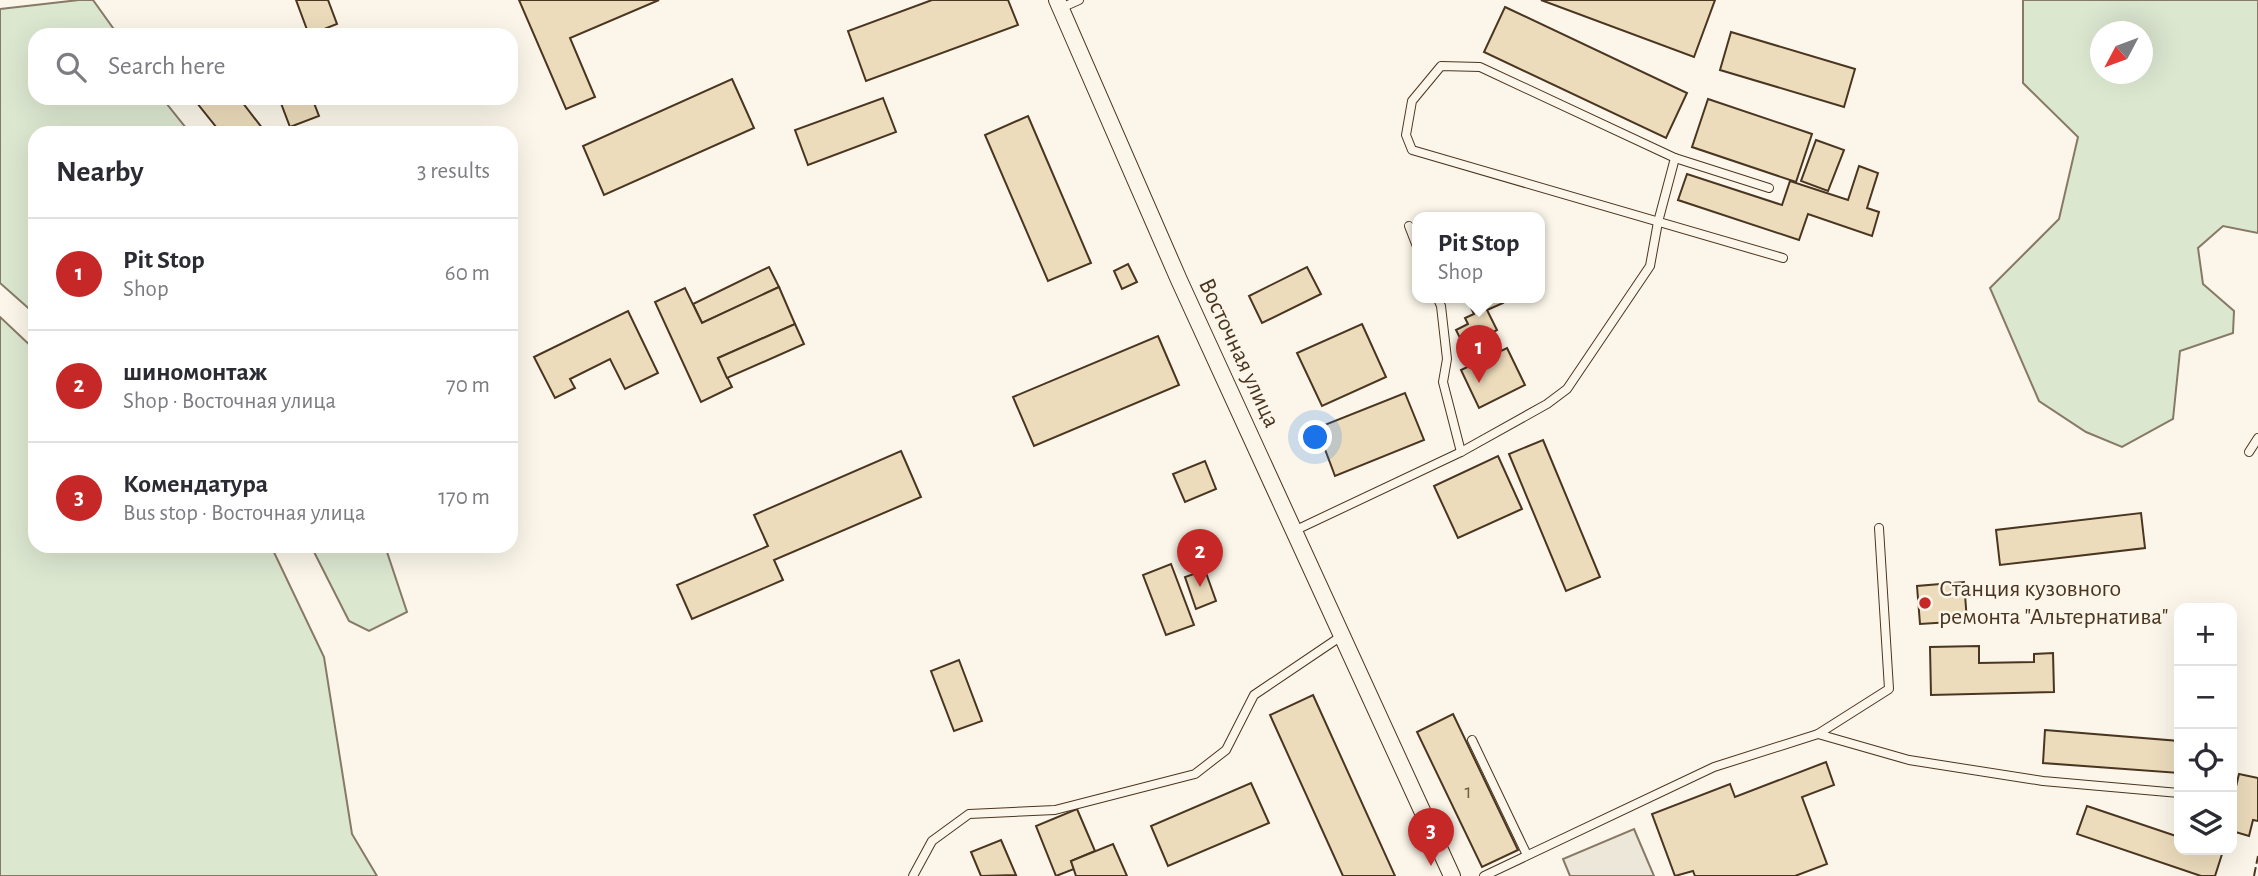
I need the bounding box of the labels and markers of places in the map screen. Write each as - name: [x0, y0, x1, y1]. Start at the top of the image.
- pin: 1: [1456, 325, 1502, 383]
- pin: 2: [1177, 529, 1223, 587]
- place label: Станция кузовного ремонта "Альтернатива": [1939, 577, 2168, 629]
- marker: Станция кузовного ремонта "Альтернатива": [1917, 595, 1933, 611]
- pin: 3: [1408, 808, 1454, 866]

